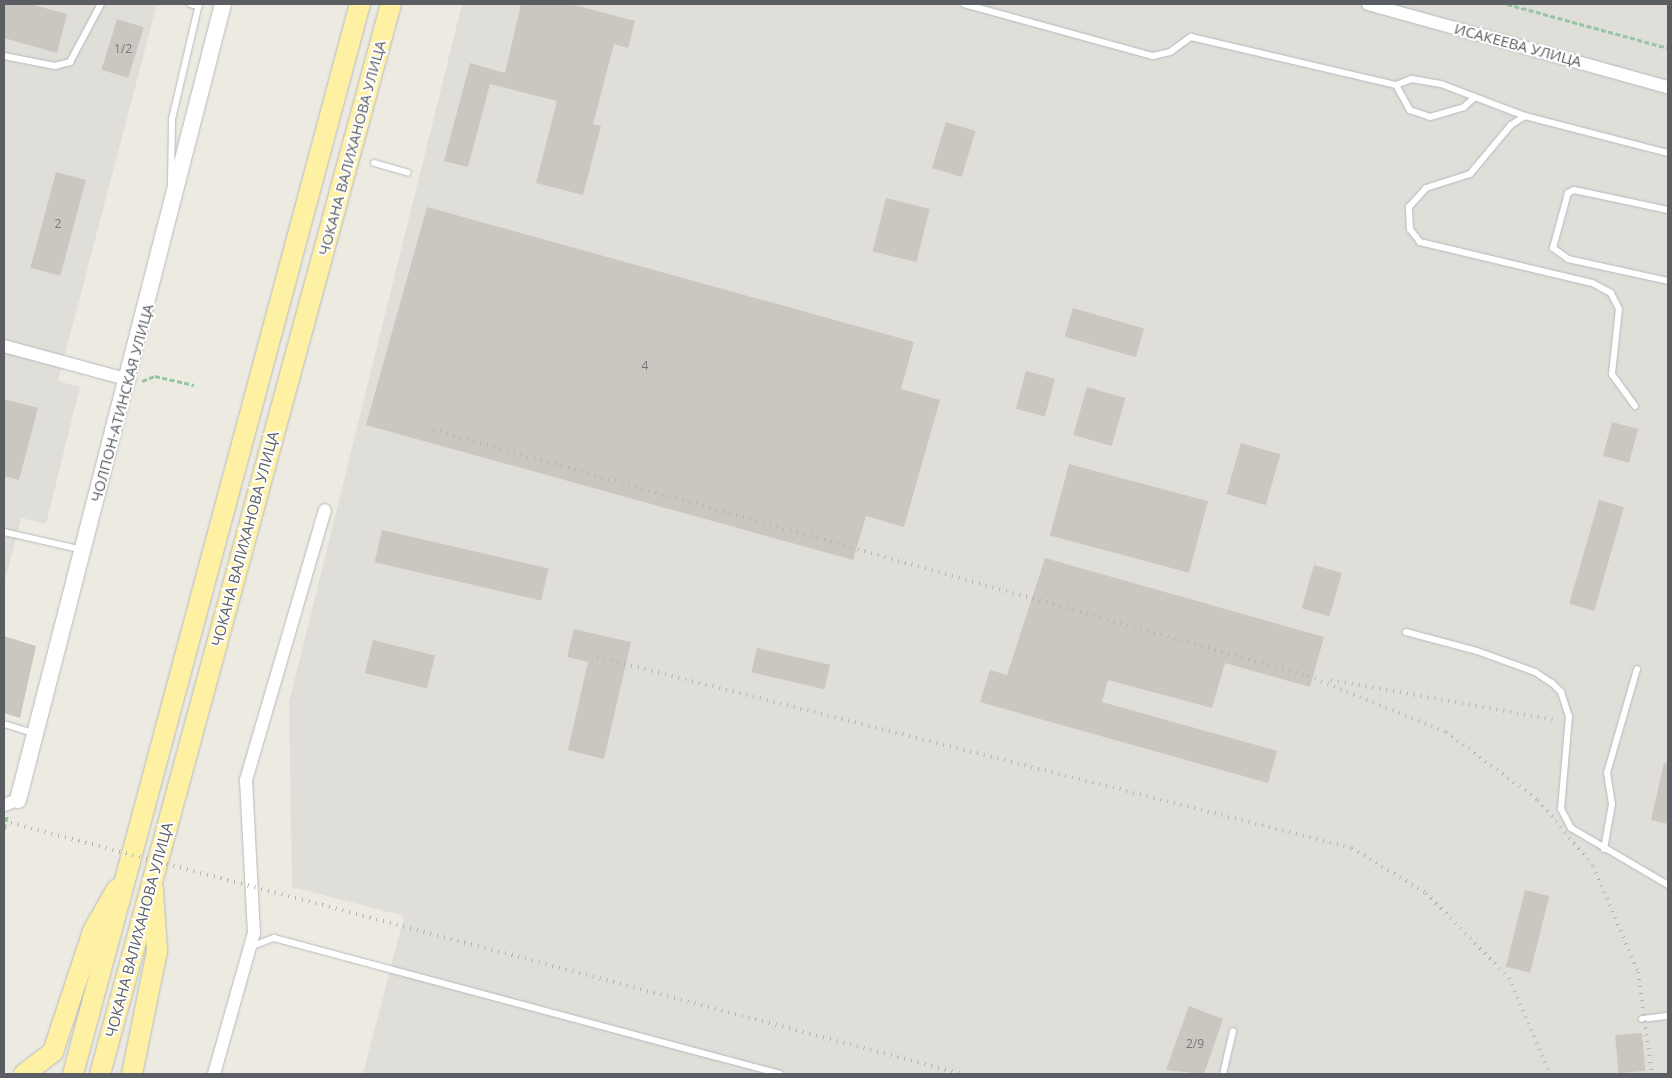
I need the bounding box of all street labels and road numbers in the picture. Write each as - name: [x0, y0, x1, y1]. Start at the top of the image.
- street label: ИСАКЕЕВА УЛИЦА: [1452, 19, 1584, 71]
- street label: ЧОКАНА ВАЛИХАНОВА УЛИЦА: [315, 38, 389, 258]
- street label: ЧОЛПОН-АТИНСКАЯ УЛИЦА: [87, 302, 157, 504]
- street label: ЧОКАНА ВАЛИХАНОВА УЛИЦА: [208, 429, 282, 649]
- street label: ЧОКАНА ВАЛИХАНОВА УЛИЦА: [102, 820, 176, 1040]

